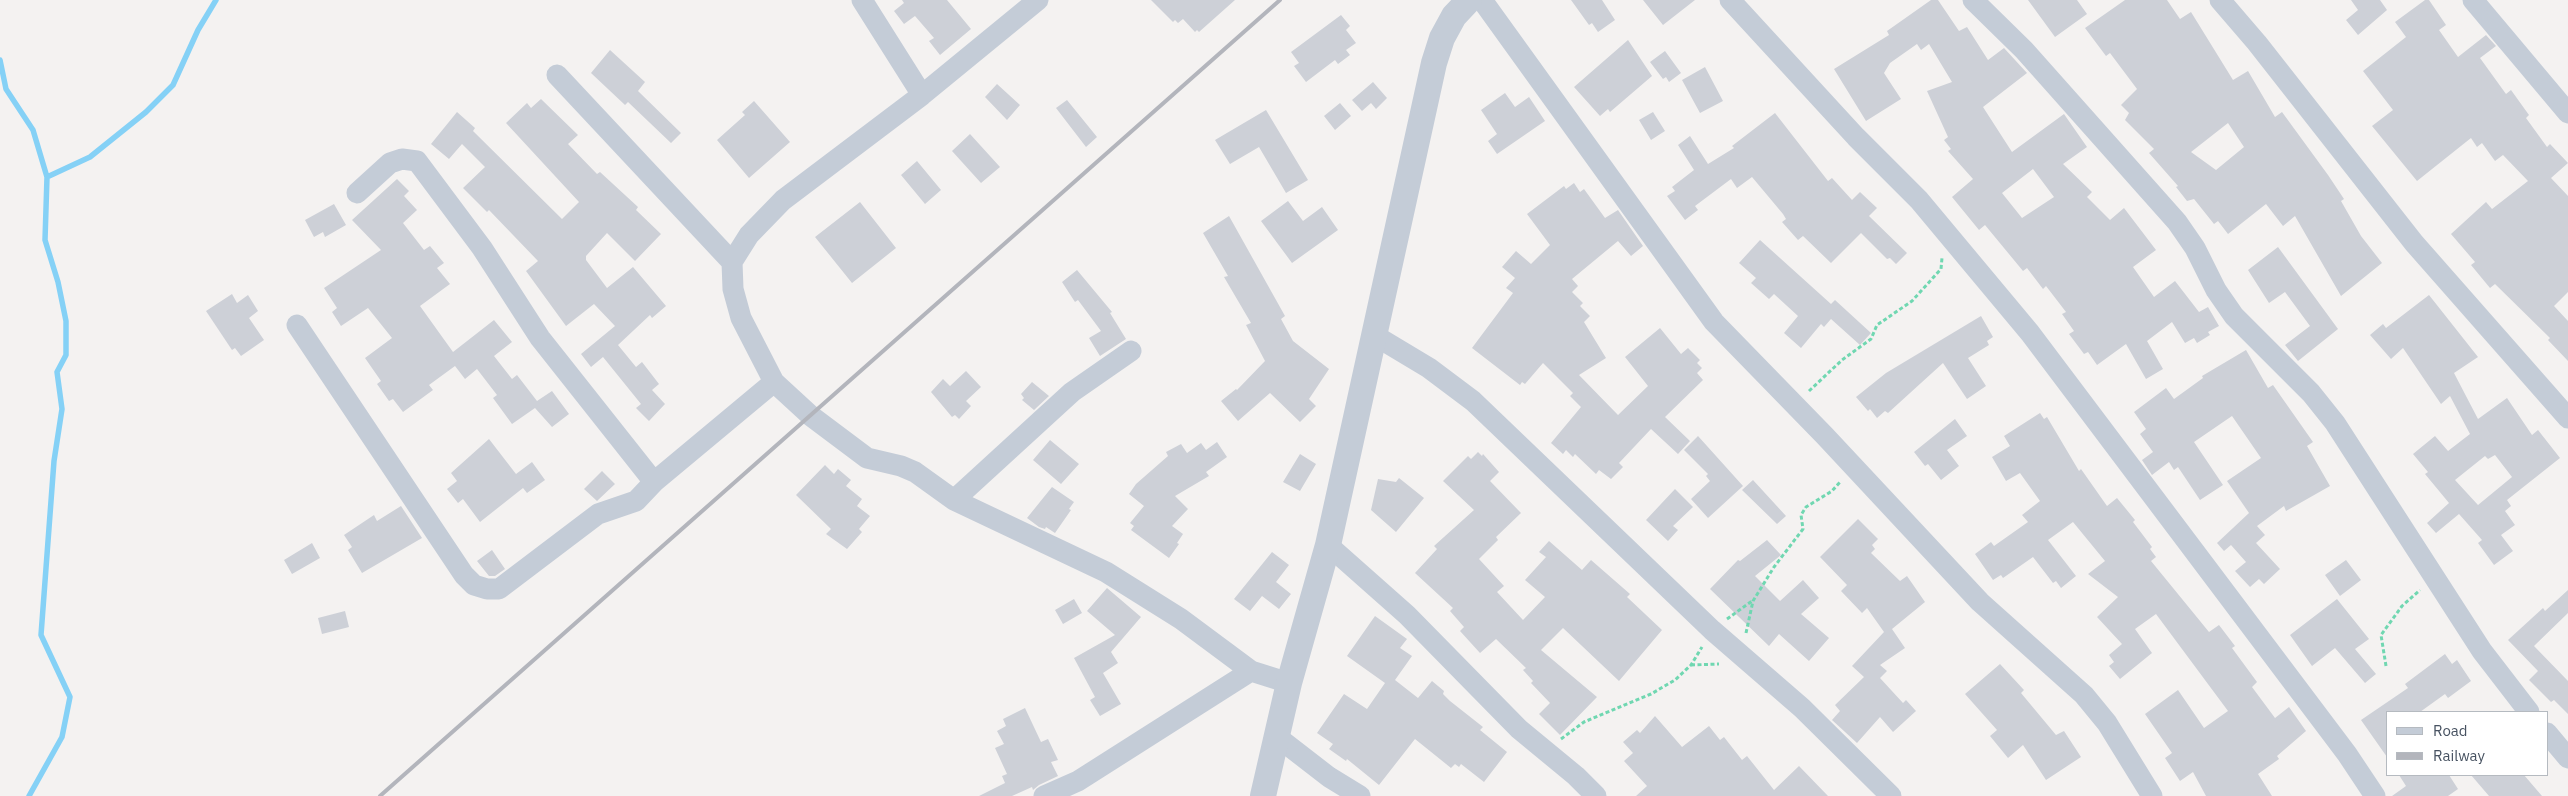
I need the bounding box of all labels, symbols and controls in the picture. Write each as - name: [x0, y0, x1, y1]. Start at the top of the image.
- legend: [2386, 711, 2548, 776]
- text: Road: [2433, 721, 2468, 740]
- text: Railway: [2433, 746, 2485, 765]

